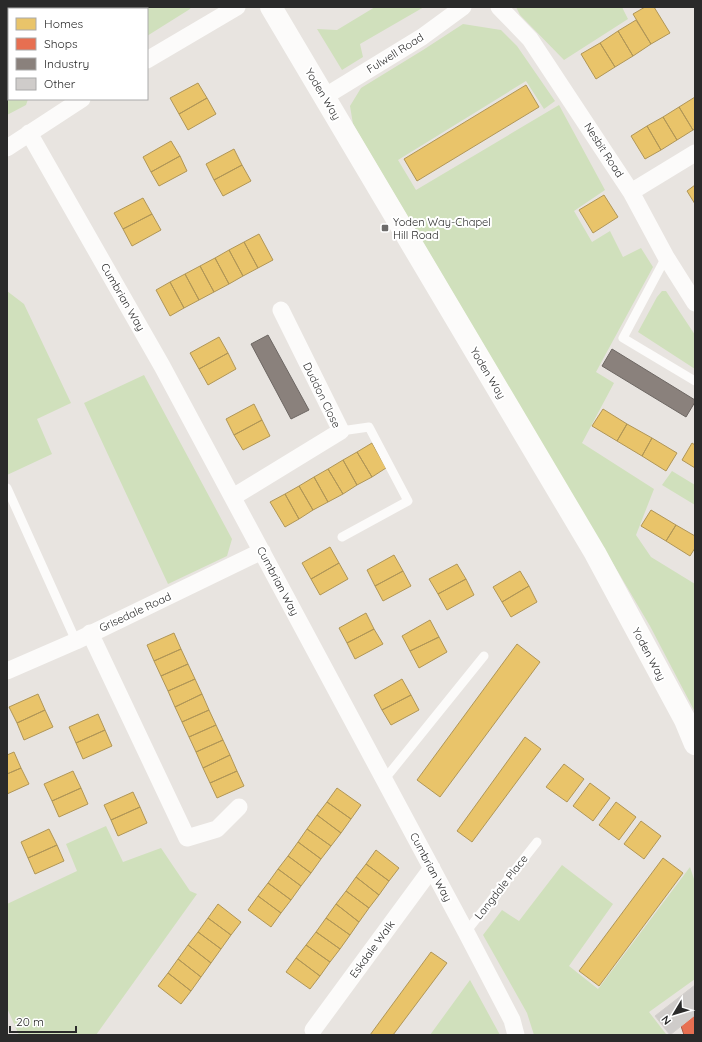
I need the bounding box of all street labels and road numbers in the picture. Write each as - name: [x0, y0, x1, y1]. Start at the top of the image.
- street label: Fulwell Road: [364, 30, 426, 76]
- street label: Yoden Way: [302, 66, 344, 122]
- street label: Nesbit Road: [581, 120, 627, 180]
- street label: Cumbrian Way: [98, 261, 148, 333]
- street label: Yoden Way: [467, 345, 509, 401]
- street label: Duddon Close: [300, 360, 344, 430]
- street label: Cumbrian Way: [254, 544, 302, 618]
- street label: Grisedale Road: [97, 589, 173, 635]
- street label: Yoden Way: [629, 625, 669, 683]
- street label: Cumbrian Way: [407, 830, 455, 904]
- street label: Langdale Place: [471, 852, 531, 922]
- street label: Eskdale Walk: [346, 917, 398, 980]

